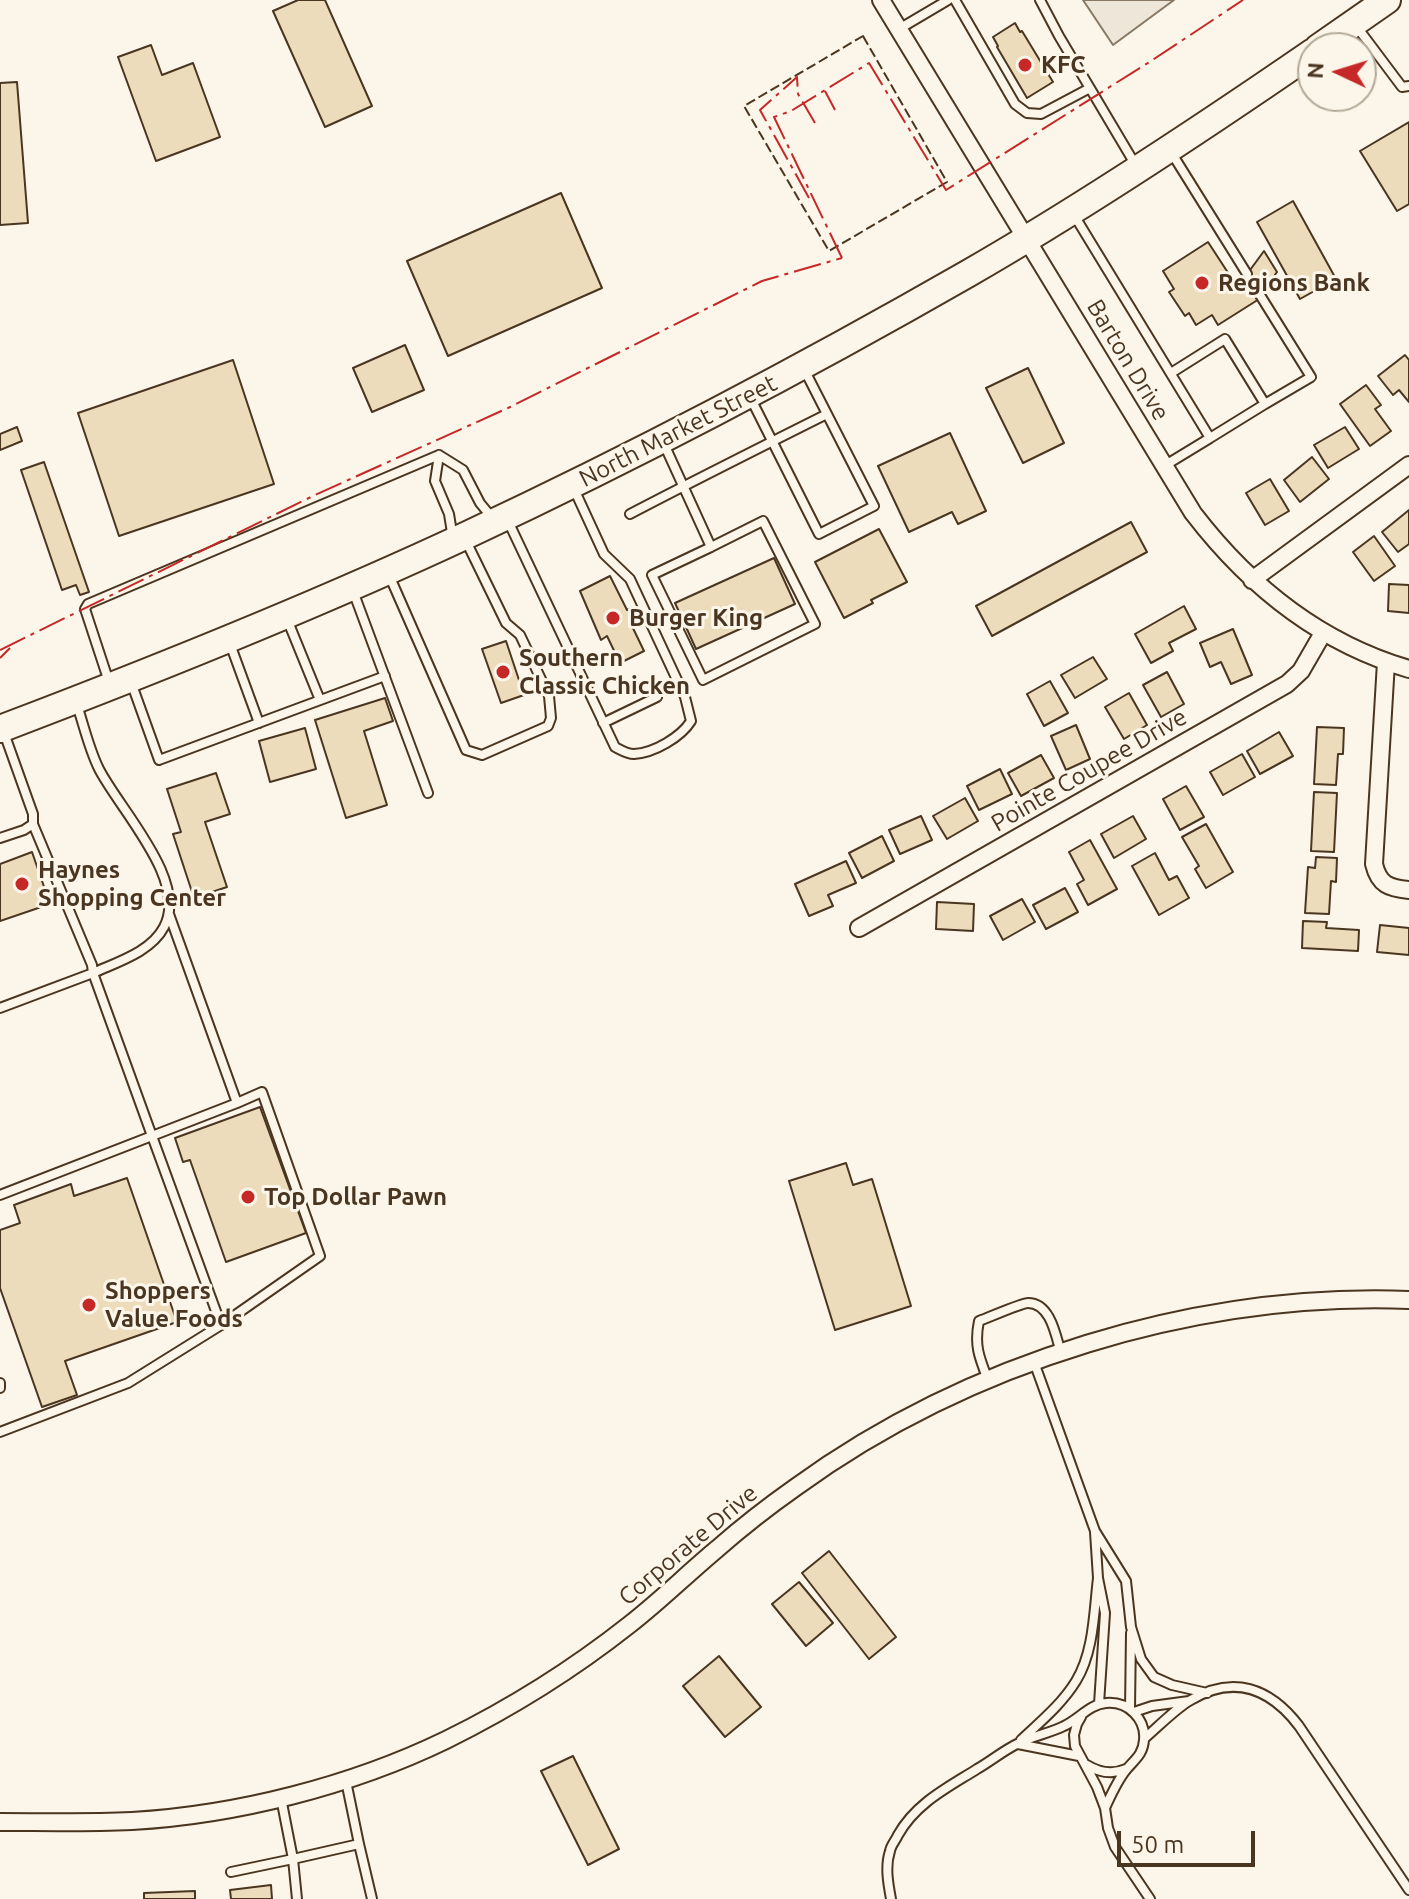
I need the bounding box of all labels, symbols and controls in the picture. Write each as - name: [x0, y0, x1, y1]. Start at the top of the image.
- north arrow: [1297, 32, 1377, 112]
- place label: KFC: [1041, 51, 1086, 79]
- marker: KFC: [1016, 56, 1034, 74]
- text: N: [1302, 61, 1328, 80]
- place label: Regions Bank: [1218, 269, 1370, 297]
- marker: Regions Bank: [1193, 274, 1211, 292]
- street label: Barton Drive: [1081, 294, 1175, 426]
- street label: North Market Street: [574, 369, 782, 493]
- place label: Burger King: [629, 604, 763, 632]
- marker: Burger King: [604, 609, 622, 627]
- place label: Southern Classic Chicken: [519, 644, 690, 700]
- marker: Southern Classic Chicken: [494, 663, 512, 681]
- street label: Pointe Coupee Drive: [986, 702, 1192, 838]
- place label: Haynes Shopping Center: [38, 856, 226, 912]
- marker: Haynes Shopping Center: [13, 875, 31, 893]
- place label: Top Dollar Pawn: [264, 1183, 447, 1211]
- marker: Top Dollar Pawn: [239, 1188, 257, 1206]
- place label: Shoppers Value Foods: [105, 1277, 243, 1333]
- marker: Shoppers Value Foods: [80, 1296, 98, 1314]
- street label: Corporate Drive: [613, 1479, 763, 1611]
- scale bar: [1121, 1815, 1259, 1865]
- text: 50 m: [1131, 1831, 1184, 1858]

